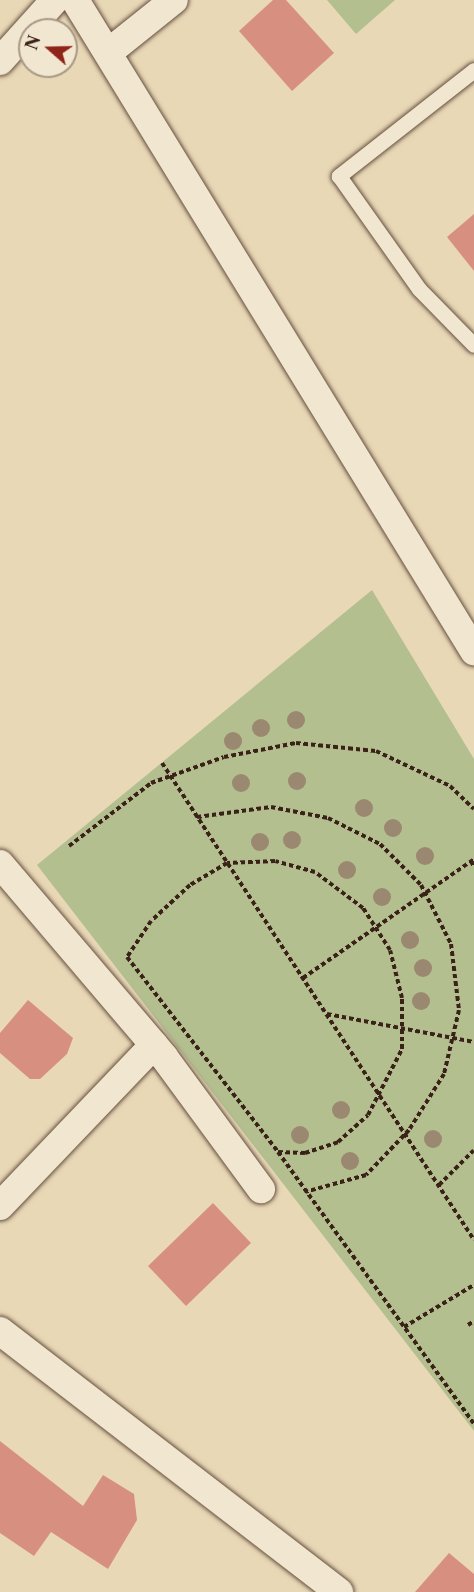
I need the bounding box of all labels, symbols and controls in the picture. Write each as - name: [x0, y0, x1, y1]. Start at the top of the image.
- north arrow: [18, 18, 78, 78]
- text: N: [21, 33, 45, 52]

